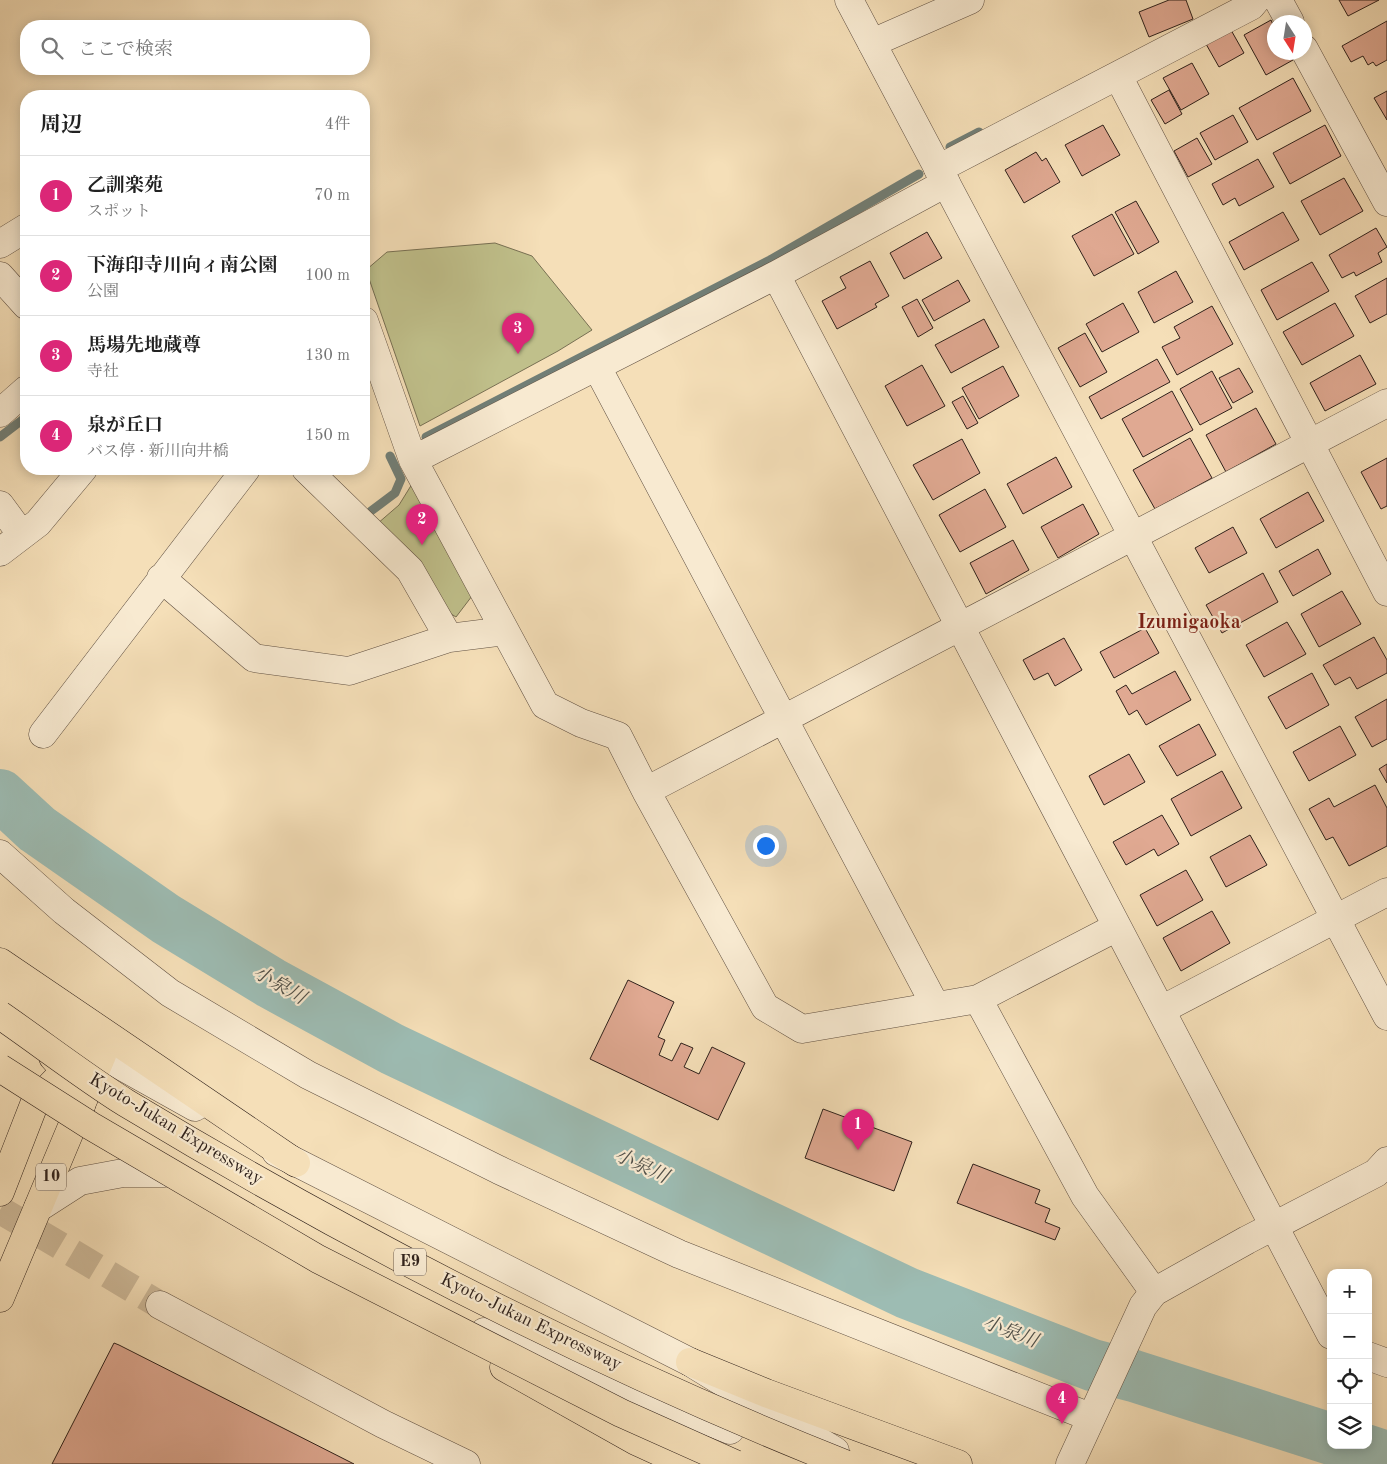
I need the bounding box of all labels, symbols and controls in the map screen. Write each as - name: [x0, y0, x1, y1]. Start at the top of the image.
- north arrow: [1267, 15, 1312, 60]
- search box: [20, 20, 370, 75]
- icon: search: [38, 34, 66, 62]
- text: ここで検索: [78, 41, 173, 60]
- text: 周辺: [40, 115, 82, 136]
- text: 4件: [325, 117, 350, 133]
- text: 乙訓楽苑: [87, 177, 163, 196]
- text: 1: [51, 188, 61, 204]
- text: 70 m: [314, 188, 350, 204]
- text: スポット: [87, 204, 151, 220]
- text: 下海印寺川向ィ南公園: [87, 257, 277, 276]
- text: 2: [51, 268, 61, 284]
- text: 100 m: [305, 268, 350, 284]
- text: 公園: [87, 284, 119, 300]
- pin: 3: [502, 313, 534, 354]
- text: 馬場先地蔵尊: [87, 337, 201, 356]
- text: 3: [51, 348, 61, 364]
- text: 130 m: [305, 348, 350, 364]
- text: 寺社: [87, 364, 119, 380]
- text: 泉が丘口: [87, 417, 163, 436]
- text: 4: [51, 428, 61, 444]
- text: 150 m: [305, 428, 350, 444]
- text: バス停 · 新川向井橋: [87, 444, 228, 460]
- pin: 2: [406, 504, 438, 545]
- district label: Izumigaoka: [1137, 613, 1241, 633]
- your location: [753, 833, 779, 859]
- water label: 小泉川: [250, 962, 311, 1009]
- street label: Kyoto-Jukan Expressway: [86, 1070, 266, 1188]
- pin: 1: [842, 1109, 874, 1150]
- water label: 小泉川: [611, 1145, 673, 1188]
- road number: 10: [36, 1164, 66, 1190]
- road number: E9: [394, 1248, 426, 1276]
- map controls: [1327, 1269, 1372, 1449]
- button: +: [1327, 1269, 1372, 1314]
- street label: Kyoto-Jukan Expressway: [437, 1270, 625, 1374]
- water label: 小泉川: [980, 1312, 1043, 1353]
- button: −: [1327, 1314, 1372, 1359]
- button: locate: [1327, 1359, 1372, 1404]
- pin: 4: [1046, 1383, 1078, 1424]
- button: layers: [1327, 1404, 1372, 1449]

